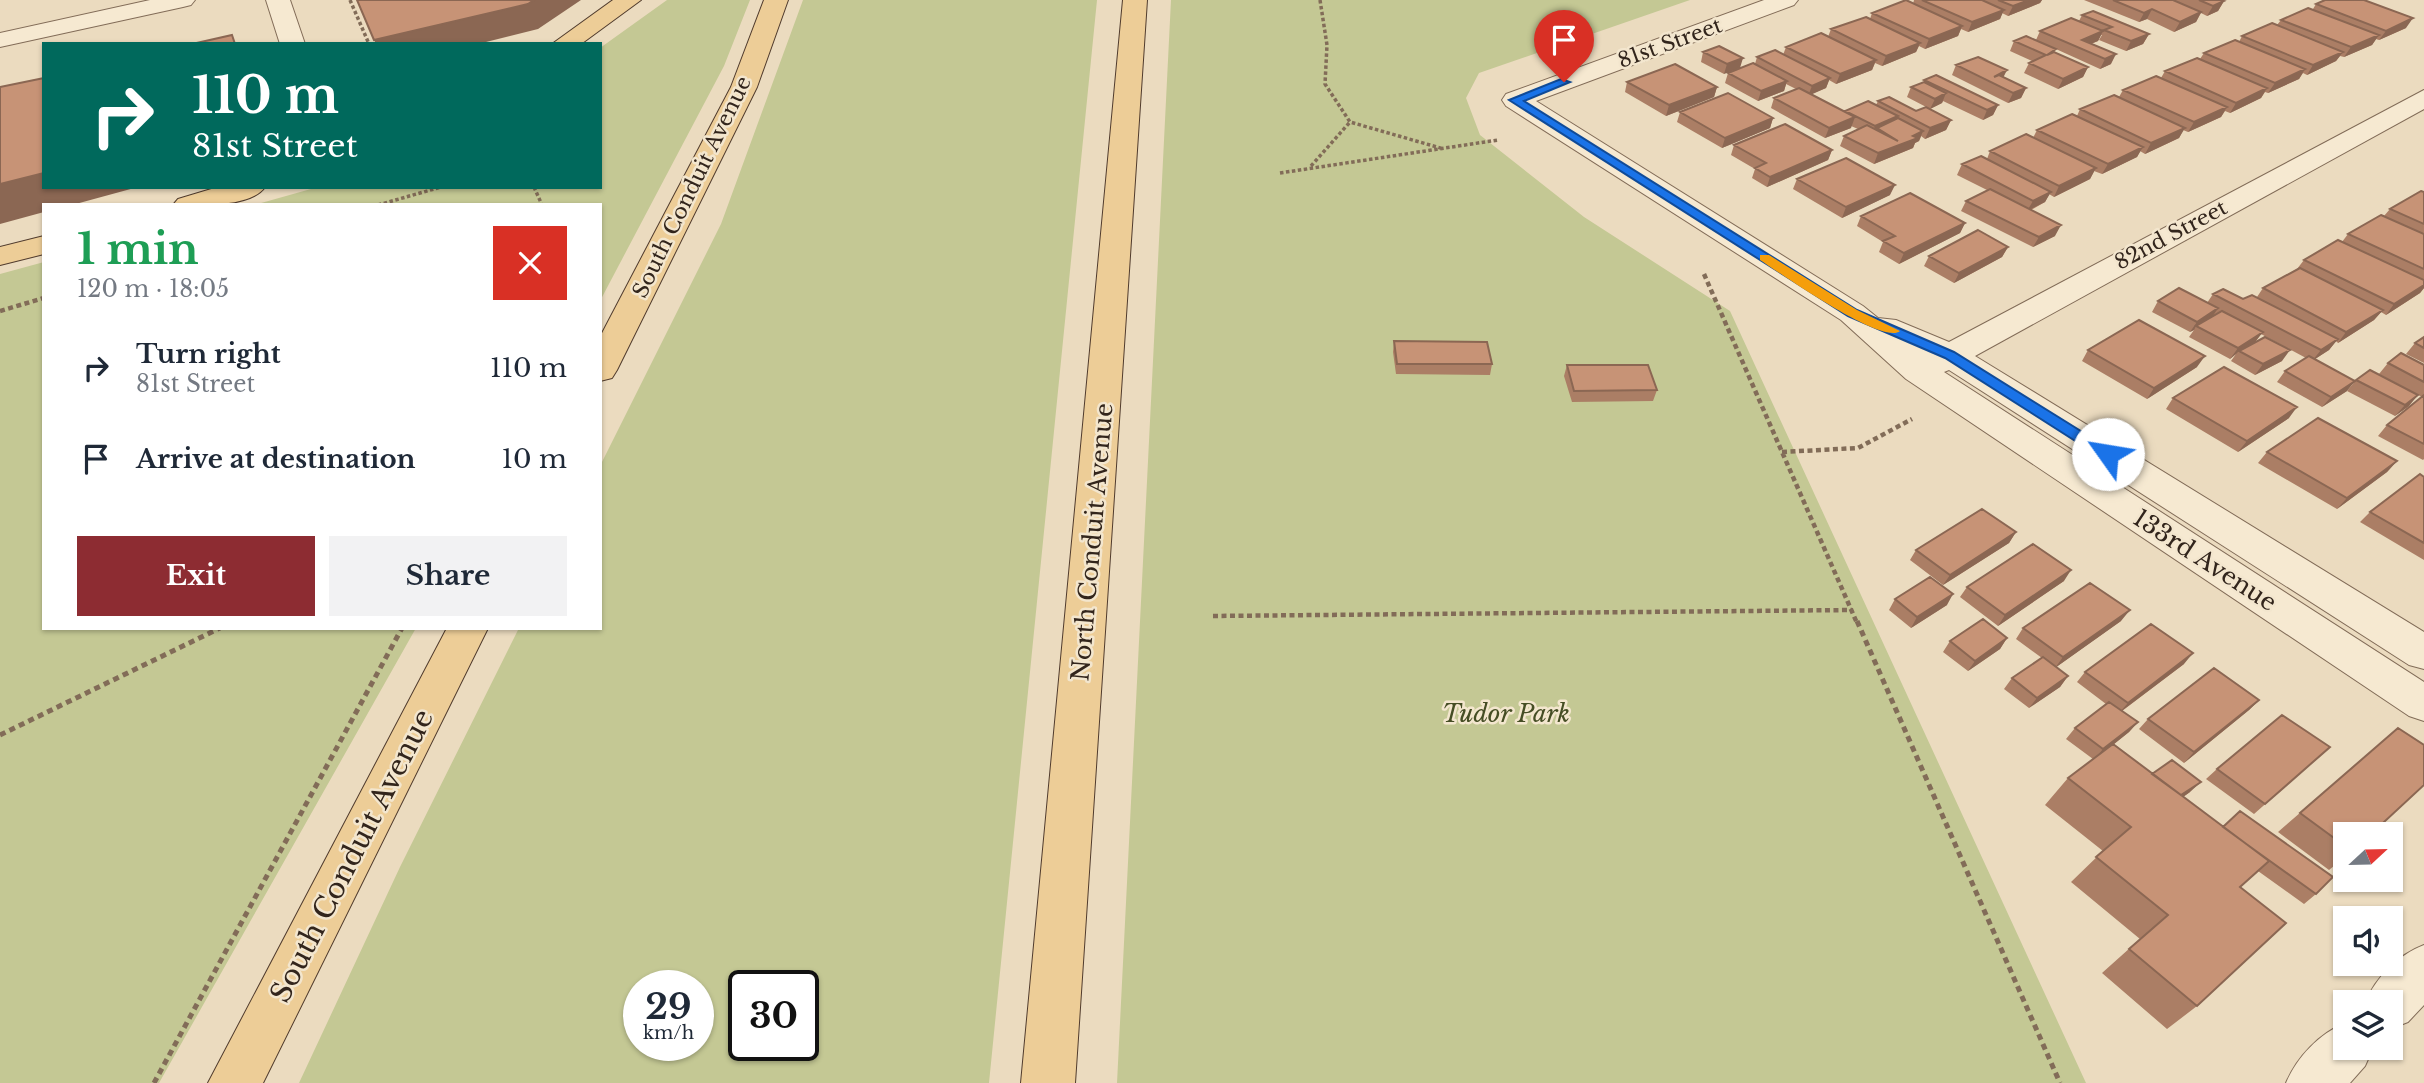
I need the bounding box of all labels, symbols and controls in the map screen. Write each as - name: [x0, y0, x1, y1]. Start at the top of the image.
- pin: [1534, 10, 1594, 82]
- street label: 81st Street: [1614, 12, 1726, 74]
- icon: arrive: [1545, 21, 1583, 59]
- text: 110 m: [192, 65, 339, 126]
- icon: right: [77, 70, 168, 161]
- street label: South Conduit Avenue: [627, 72, 757, 302]
- text: 81st Street: [192, 126, 358, 166]
- street label: 82nd Street: [2110, 195, 2232, 275]
- text: 1 min: [77, 223, 199, 275]
- button: close: [493, 226, 567, 300]
- text: 120 m · 18:05: [77, 275, 229, 303]
- text: Turn right: [136, 338, 281, 370]
- icon: right: [77, 349, 115, 387]
- text: 110 m: [490, 352, 567, 384]
- text: 81st Street: [136, 370, 255, 398]
- street label: North Conduit Avenue: [1065, 402, 1119, 682]
- position arrow: [2071, 417, 2145, 491]
- icon: arrive: [77, 440, 115, 478]
- text: Arrive at destination: [136, 443, 416, 475]
- text: 10 m: [501, 443, 567, 475]
- street label: 133rd Avenue: [2128, 503, 2282, 617]
- button: Exit: [77, 536, 315, 616]
- button: Share: [329, 536, 567, 616]
- park label: Tudor Park: [1442, 699, 1570, 728]
- street label: South Conduit Avenue: [263, 704, 441, 1008]
- north arrow: [2333, 822, 2403, 892]
- map controls: [2333, 822, 2403, 1060]
- button: sound: [2333, 906, 2403, 976]
- speed limit sign: 30: [728, 970, 819, 1061]
- text: 29: [645, 985, 692, 1028]
- button: layers: [2333, 990, 2403, 1060]
- text: km/h: [643, 1022, 694, 1044]

